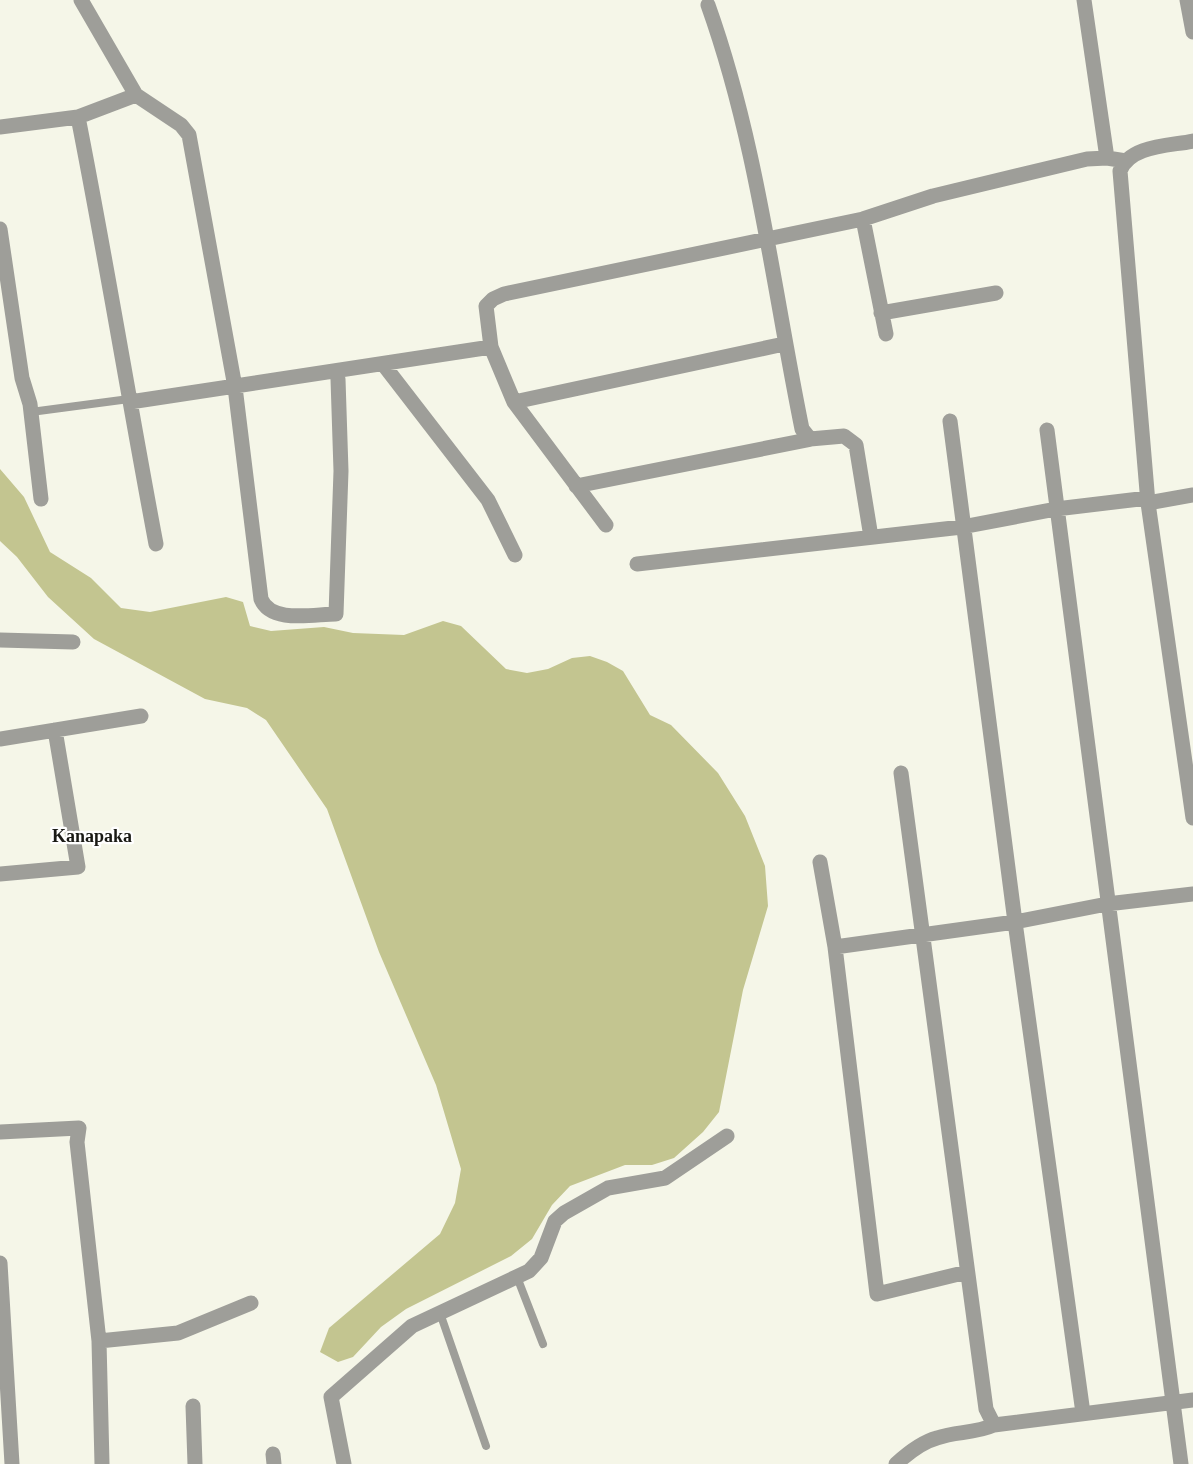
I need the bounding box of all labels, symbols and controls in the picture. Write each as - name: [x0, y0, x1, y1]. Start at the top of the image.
- district label: Kanapaka: [52, 826, 132, 846]

